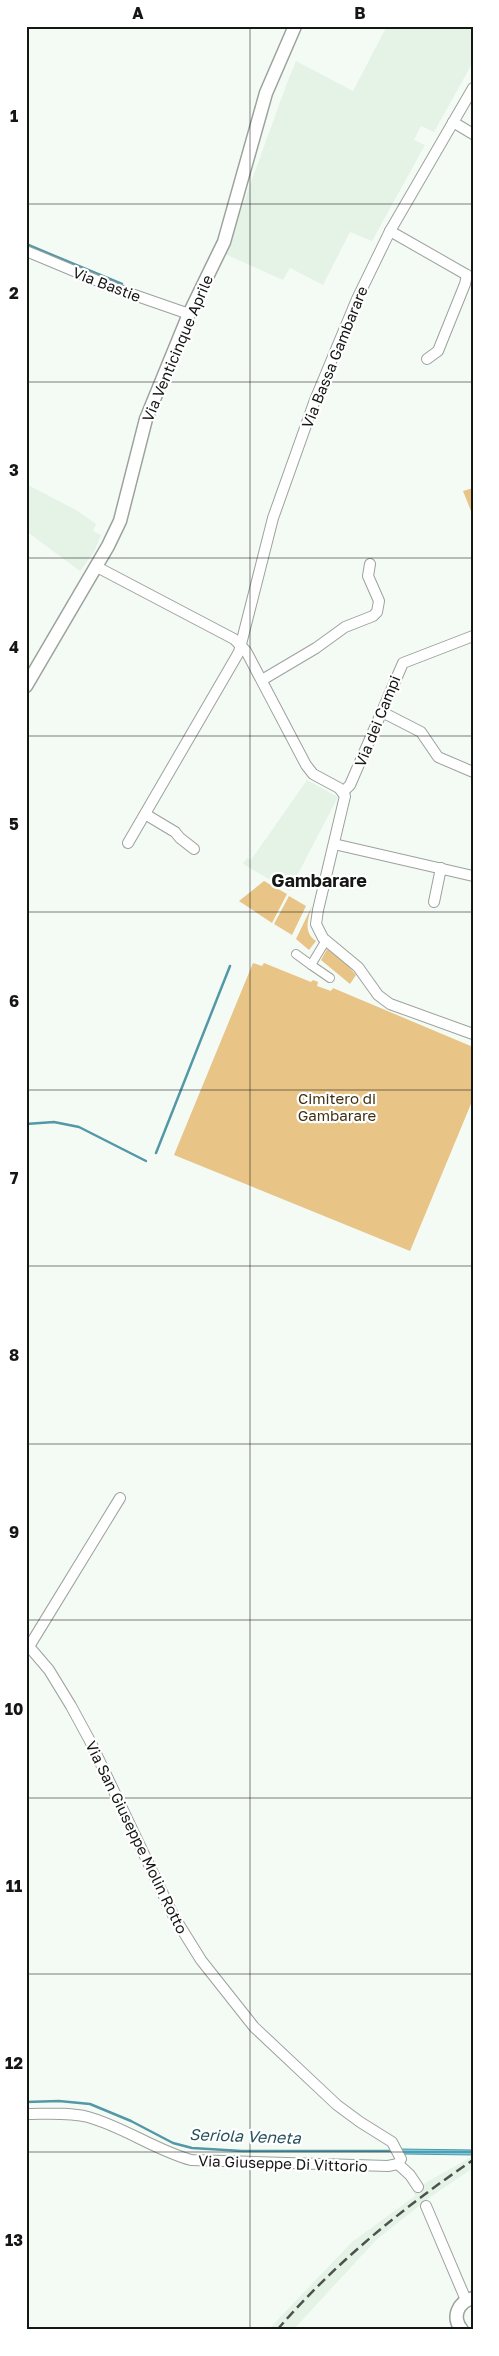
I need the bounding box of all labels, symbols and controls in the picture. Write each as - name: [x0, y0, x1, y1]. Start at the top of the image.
- text: A: [132, 3, 144, 23]
- text: B: [354, 3, 366, 23]
- text: 1: [10, 106, 18, 126]
- street label: Via Bastie: [70, 263, 144, 305]
- street label: Via Venticinque Aprile: [138, 272, 216, 424]
- text: 2: [9, 283, 19, 303]
- street label: Via Bassa Gambarare: [297, 283, 371, 431]
- text: 3: [9, 460, 19, 480]
- text: 4: [9, 637, 19, 657]
- street label: Via dei Campi: [350, 673, 404, 769]
- text: 5: [9, 814, 19, 834]
- district label: Gambarare: [271, 869, 367, 891]
- text: 6: [9, 991, 19, 1011]
- park label: Cimitero di Gambarare: [298, 1089, 377, 1124]
- text: 7: [10, 1168, 19, 1188]
- text: 8: [9, 1345, 19, 1365]
- text: 9: [9, 1522, 19, 1542]
- text: 10: [5, 1699, 23, 1719]
- street label: Via San Giuseppe Molin Rotto: [82, 1738, 192, 1936]
- text: 11: [6, 1876, 22, 1896]
- text: 12: [5, 2053, 23, 2073]
- water label: Seriola Veneta: [189, 2124, 302, 2148]
- street label: Via Giuseppe Di Vittorio: [198, 2151, 368, 2175]
- text: 13: [5, 2230, 23, 2250]

